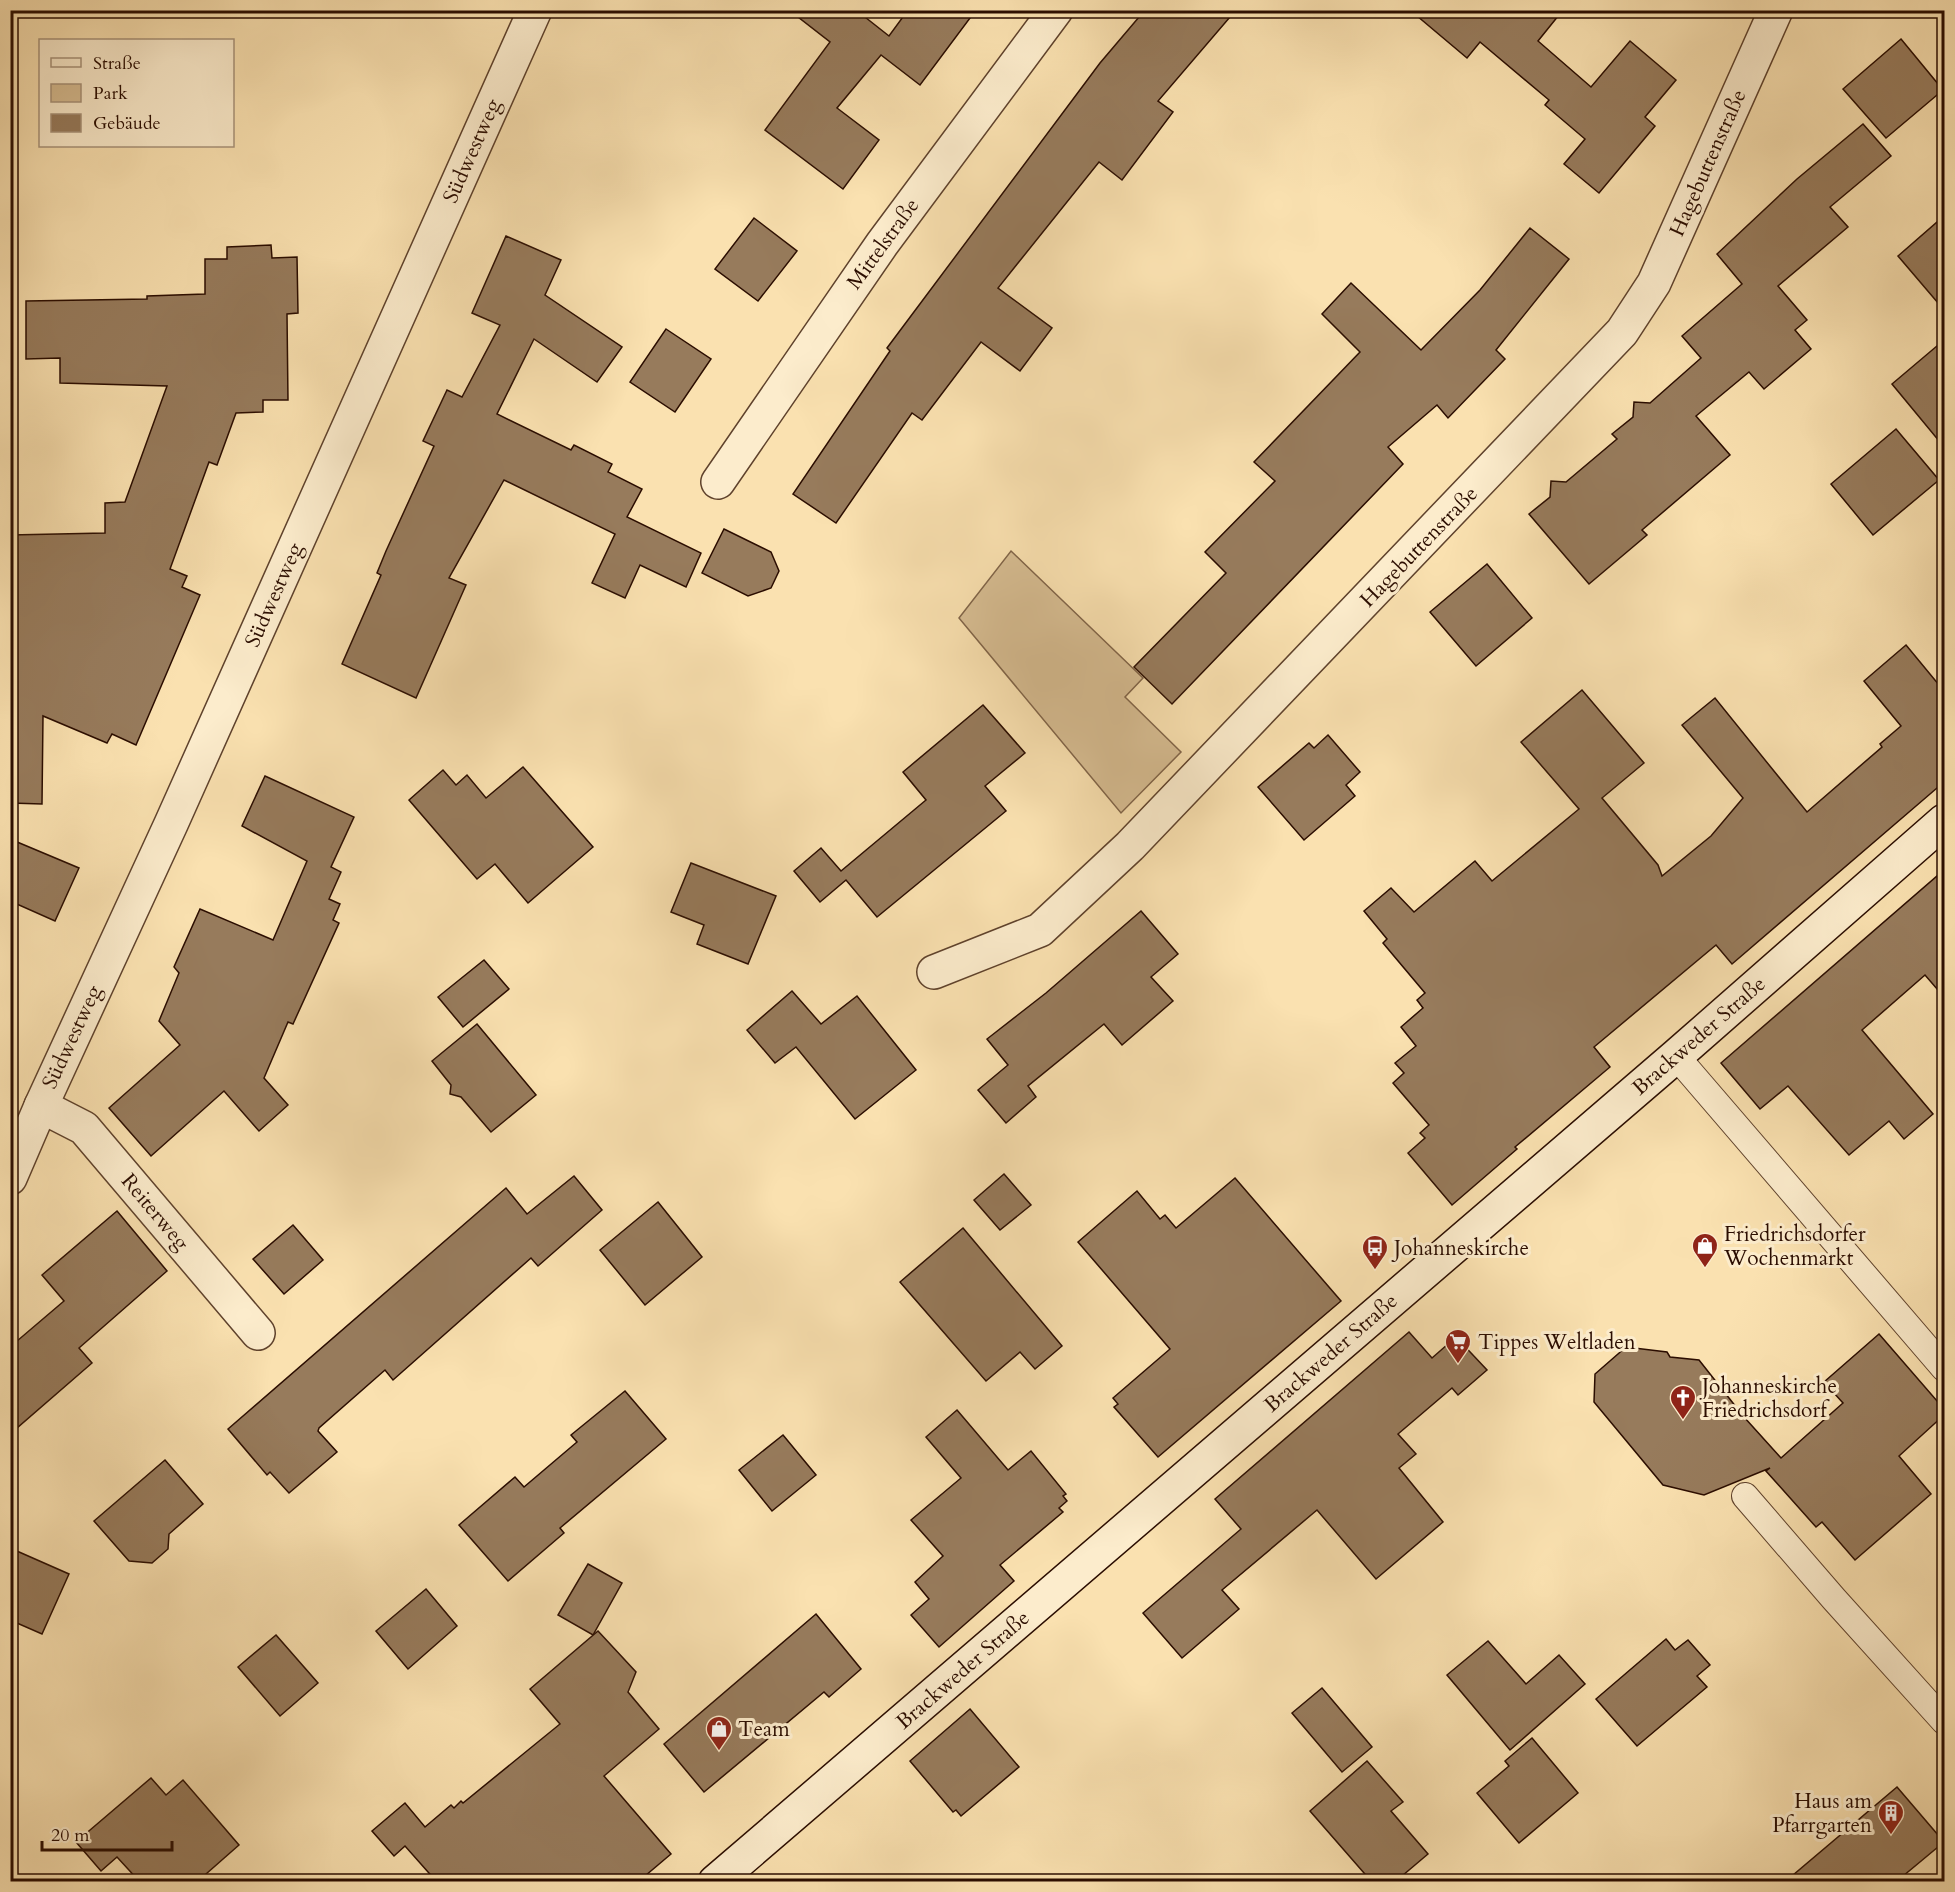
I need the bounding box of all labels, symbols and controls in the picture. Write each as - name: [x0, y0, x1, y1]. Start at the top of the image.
- legend: [39, 39, 234, 147]
- text: Straße: [93, 51, 141, 76]
- text: Park: [93, 81, 128, 106]
- street label: Hagebuttenstraße: [1663, 85, 1753, 241]
- street label: Südwestweg: [436, 94, 508, 208]
- text: Gebäude: [93, 111, 161, 136]
- street label: Mittelstraße: [840, 192, 926, 296]
- street label: Hagebuttenstraße: [1354, 480, 1484, 614]
- street label: Südwestweg: [238, 538, 310, 652]
- street label: Brackweder Straße: [1626, 970, 1772, 1102]
- street label: Südwestweg: [35, 980, 109, 1094]
- street label: Reiterweg: [114, 1167, 196, 1257]
- place label: Friedrichsdorfer Wochenmarkt: [1723, 1220, 1866, 1273]
- shop icon: Friedrichsdorfer Wochenmarkt: [1690, 1231, 1720, 1269]
- bus stop icon: Johanneskirche: [1360, 1233, 1390, 1271]
- place label: Johanneskirche: [1391, 1234, 1529, 1263]
- street label: Brackweder Straße: [1258, 1287, 1404, 1419]
- supermarket icon: Tippes Weltladen: [1443, 1327, 1473, 1365]
- place label: Tippes Weltladen: [1478, 1328, 1636, 1357]
- place label: Johanneskirche Friedrichsdorf: [1699, 1372, 1837, 1425]
- church icon: Johanneskirche Friedrichsdorf: [1668, 1383, 1698, 1421]
- street label: Brackweder Straße: [890, 1604, 1036, 1736]
- shop icon: Team: [704, 1714, 734, 1752]
- place label: Team: [738, 1715, 790, 1744]
- place label: Haus am Pfarrgarten: [1772, 1787, 1872, 1840]
- building icon: Haus am Pfarrgarten: [1876, 1798, 1906, 1836]
- scale bar: [42, 1814, 172, 1852]
- text: 20 m: [51, 1823, 90, 1848]

